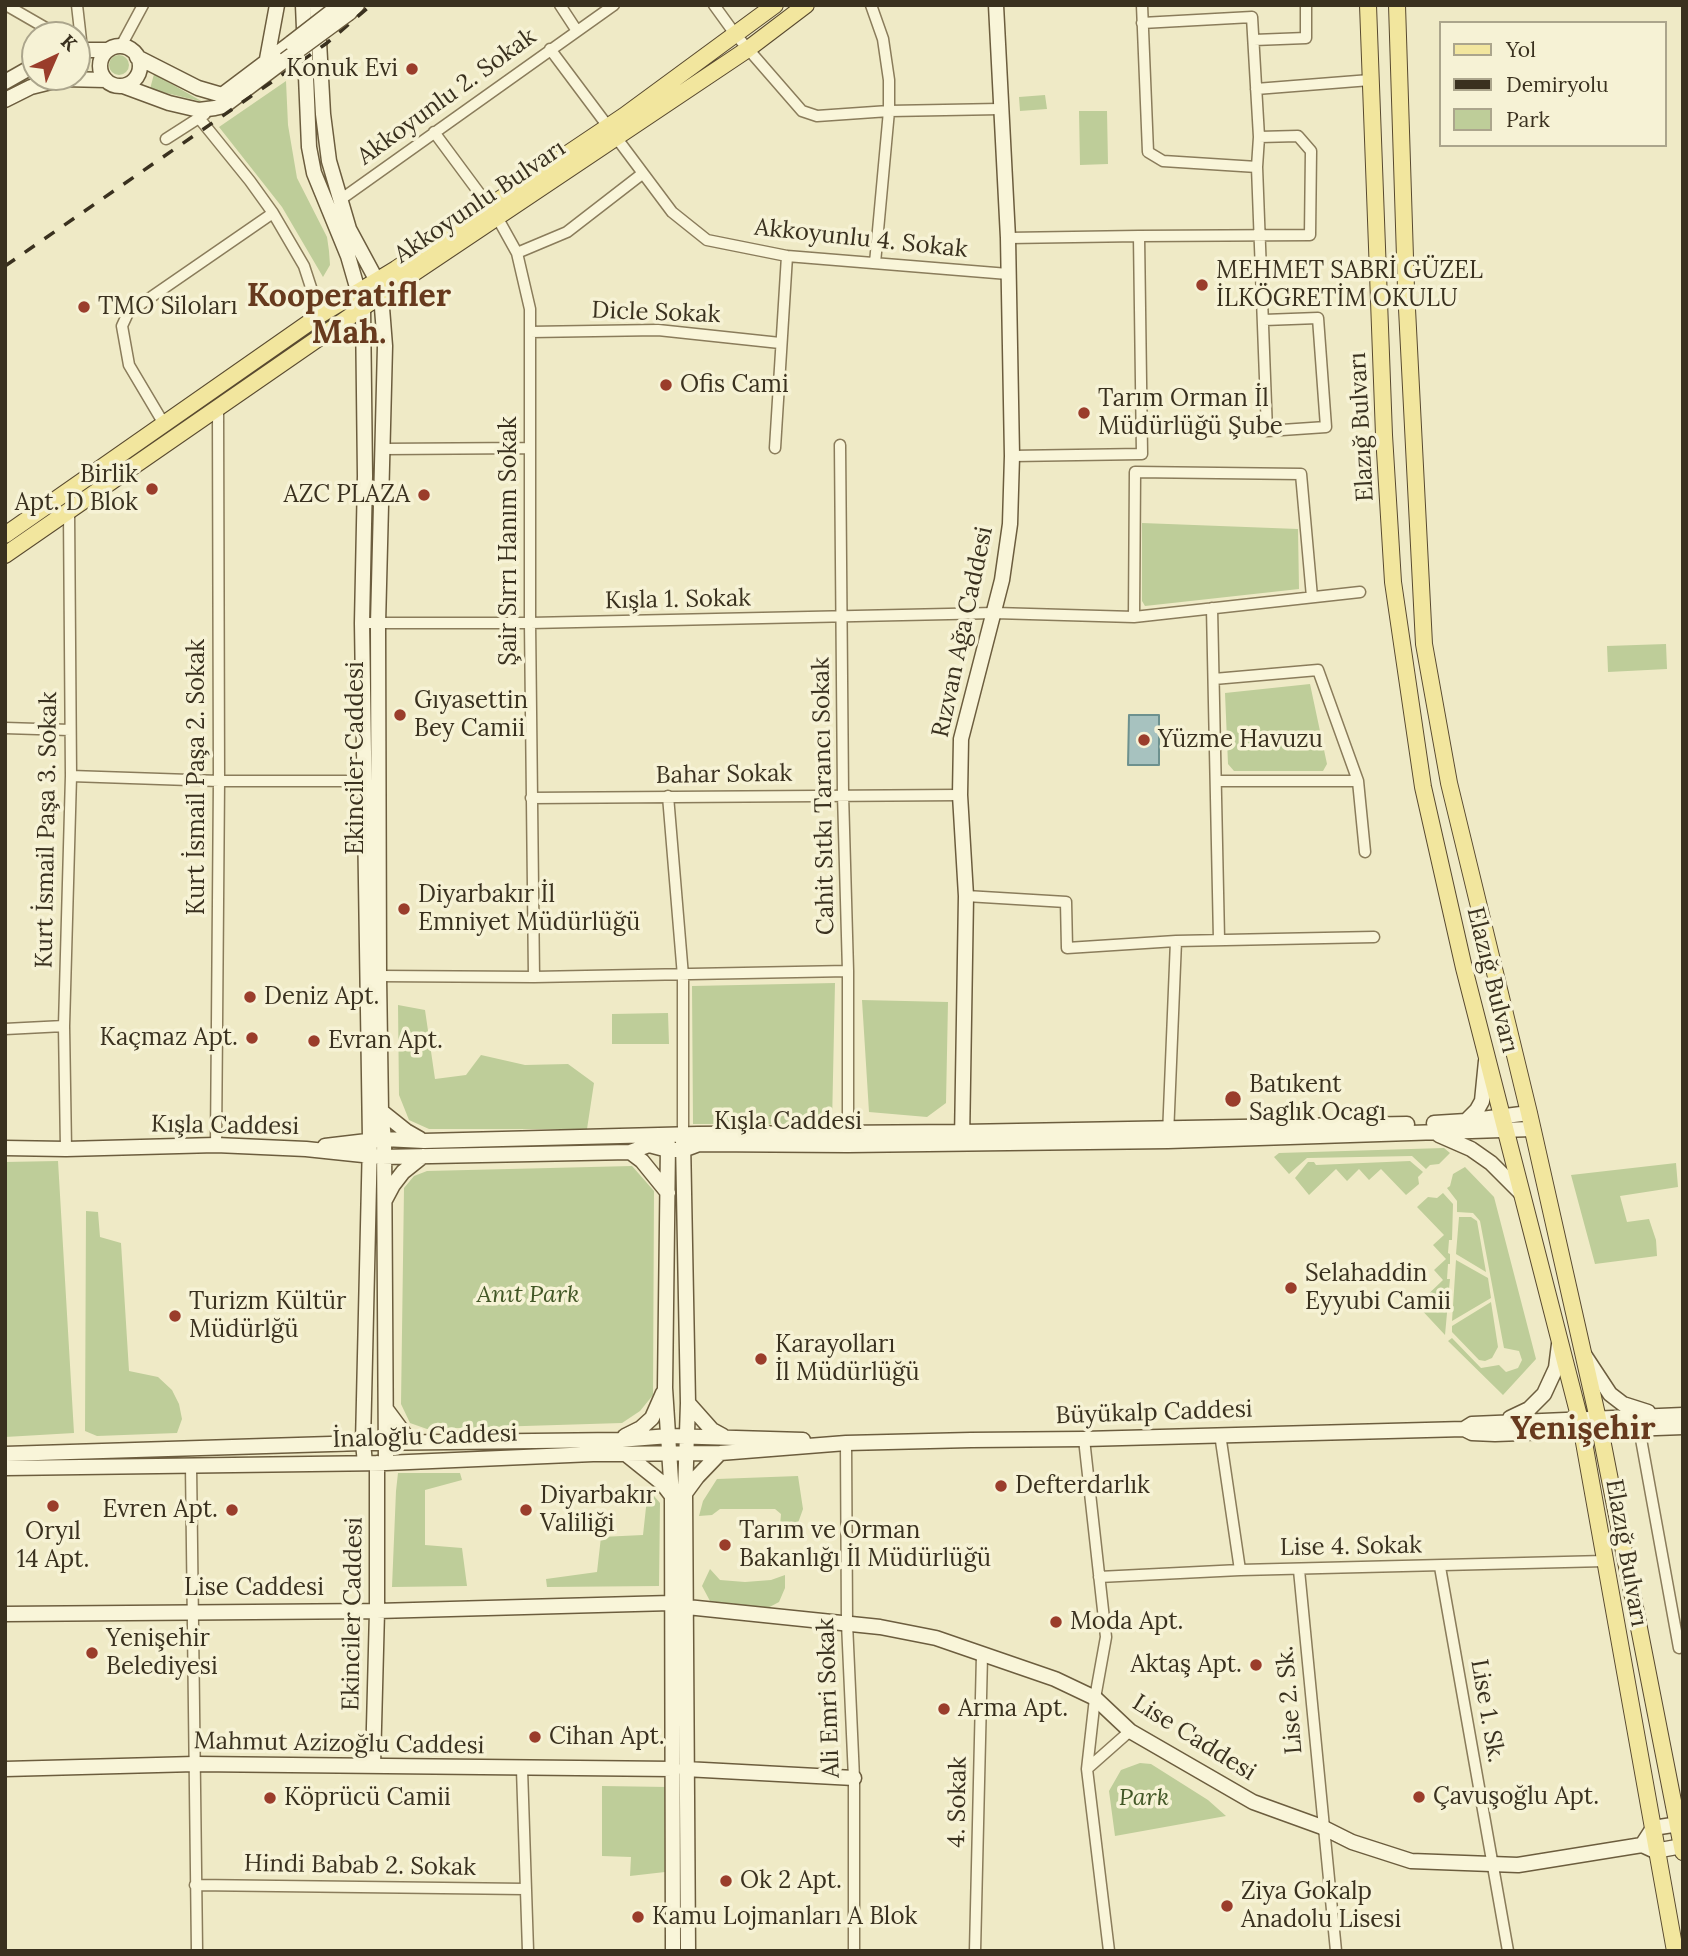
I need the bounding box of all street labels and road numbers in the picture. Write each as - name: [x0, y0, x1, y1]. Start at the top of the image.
- street label: Akkoyunlu 2. Sokak: [352, 22, 542, 172]
- street label: Akkoyunlu Bulvarı: [389, 134, 571, 270]
- street label: Akkoyunlu 4. Sokak: [753, 213, 969, 265]
- street label: Dicle Sokak: [591, 296, 721, 330]
- street label: Elazığ Bulvarı: [1344, 352, 1380, 502]
- street label: Şair Sırrı Hanım Sokak: [495, 416, 523, 666]
- street label: Rızvan Ağa Caddesi: [927, 524, 999, 740]
- street label: Kışla 1. Sokak: [605, 584, 751, 616]
- street label: Kurt İsmail Paşa 2. Sokak: [183, 639, 211, 915]
- street label: Cahit Sıtkı Tarancı Sokak: [807, 657, 841, 935]
- street label: Ekinciler Caddesi: [342, 661, 370, 855]
- street label: Kurt İsmail Paşa 3. Sokak: [30, 691, 64, 969]
- street label: Bahar Sokak: [655, 759, 793, 791]
- street label: Elazığ Bulvarı: [1460, 904, 1524, 1056]
- street label: Kışla Caddesi: [714, 1108, 862, 1136]
- street label: Kışla Caddesi: [151, 1110, 299, 1142]
- street label: Büyükalp Caddesi: [1055, 1395, 1253, 1431]
- street label: İnaloğlu Caddesi: [332, 1419, 518, 1455]
- street label: Elazığ Bulvarı: [1599, 1477, 1653, 1629]
- street label: Ekinciler Caddesi: [337, 1517, 369, 1711]
- street label: Lise 4. Sokak: [1280, 1531, 1422, 1563]
- street label: Lise Caddesi: [184, 1574, 324, 1602]
- street label: Ali Emri Sokak: [812, 1617, 846, 1779]
- street label: Lise 2. Sk.: [1271, 1645, 1309, 1755]
- street label: Lise 1. Sk.: [1464, 1657, 1510, 1765]
- street label: Lise Caddesi: [1127, 1689, 1261, 1787]
- street label: Mahmut Azizoğlu Caddesi: [193, 1727, 485, 1761]
- street label: 4. Sokak: [943, 1756, 973, 1848]
- street label: Hindi Babab 2. Sokak: [244, 1850, 476, 1882]

